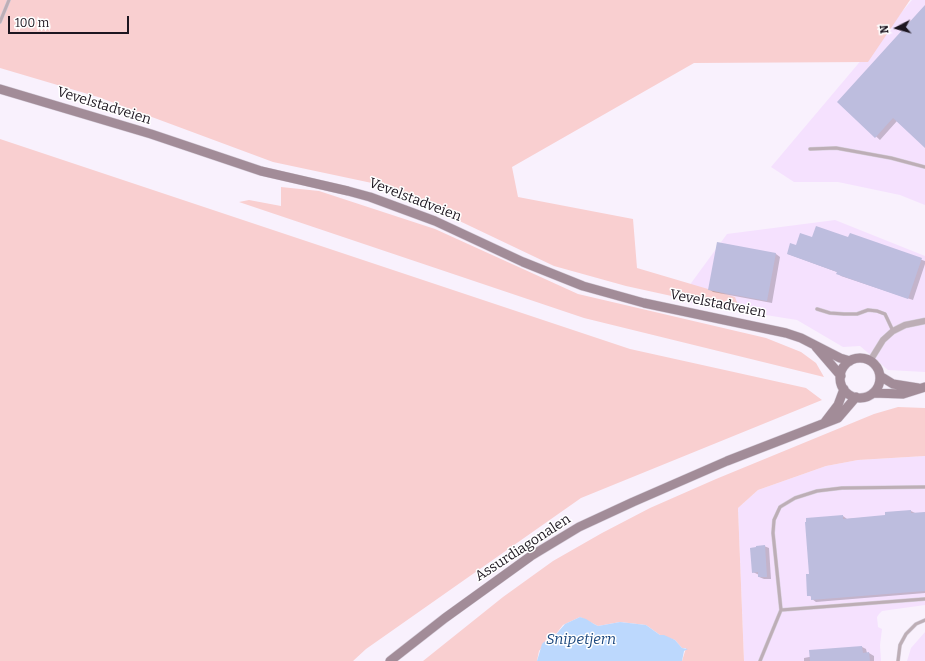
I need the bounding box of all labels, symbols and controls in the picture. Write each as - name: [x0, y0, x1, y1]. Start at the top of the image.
- scale bar: [10, 8, 131, 34]
- north arrow: [877, 8, 917, 48]
- text: 100 m: [15, 16, 49, 30]
- text: N: [878, 24, 891, 34]
- street label: Vevelstadveien: [55, 84, 153, 128]
- street label: Vevelstadveien: [366, 175, 464, 225]
- street label: Vevelstadveien: [668, 286, 768, 322]
- street label: Assurdiagonalen: [472, 511, 574, 585]
- water label: Snipetjern: [546, 631, 616, 649]

